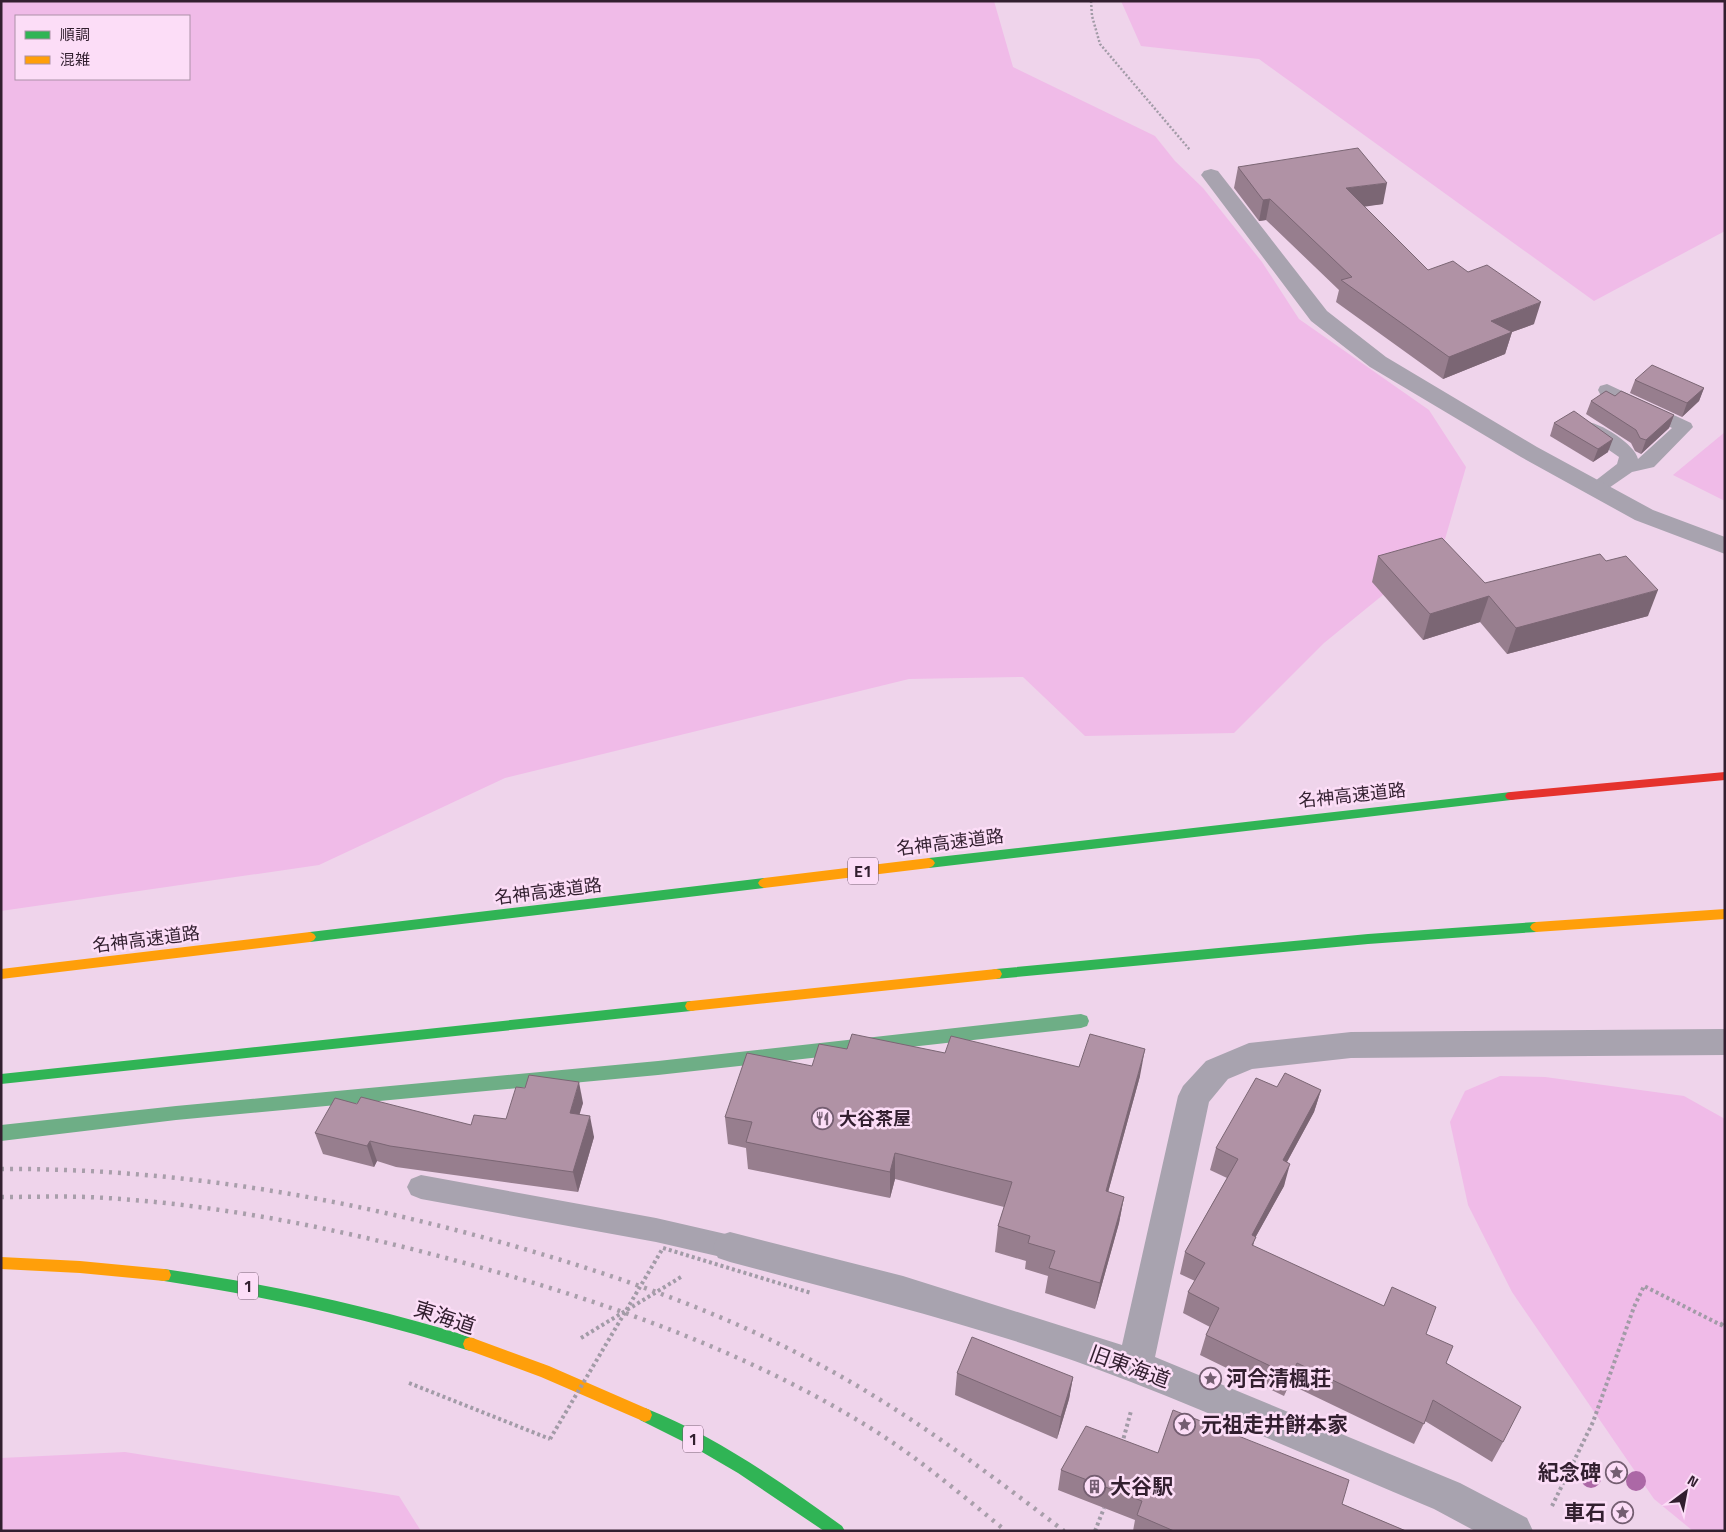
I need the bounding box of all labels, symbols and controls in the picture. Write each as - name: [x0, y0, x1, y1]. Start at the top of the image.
- legend: [15, 15, 190, 80]
- text: 順調: [60, 23, 90, 46]
- text: 混雑: [60, 48, 90, 71]
- street label: 名神高速道路: [1297, 776, 1407, 814]
- street label: 名神高速道路: [895, 822, 1005, 862]
- road number: E1: [848, 858, 878, 884]
- street label: 名神高速道路: [493, 871, 603, 911]
- street label: 名神高速道路: [91, 919, 201, 959]
- place label: 大谷茶屋: [839, 1105, 911, 1132]
- restaurant icon: 大谷茶屋: [811, 1106, 835, 1130]
- road number: 1: [238, 1272, 258, 1300]
- street label: 東海道: [410, 1292, 480, 1342]
- street label: 旧東海道: [1085, 1337, 1175, 1395]
- place label: 河合清楓荘: [1226, 1362, 1331, 1394]
- place icon: 河合清楓荘: [1198, 1366, 1222, 1390]
- place label: 元祖走井餅本家: [1201, 1408, 1348, 1440]
- place icon: 元祖走井餅本家: [1173, 1412, 1197, 1436]
- road number: 1: [683, 1426, 703, 1452]
- place label: 紀念碑: [1538, 1456, 1601, 1488]
- place icon: 紀念碑: [1605, 1460, 1629, 1484]
- north arrow: [1661, 1467, 1711, 1517]
- text: N: [1683, 1469, 1703, 1492]
- place label: 大谷駅: [1110, 1470, 1173, 1502]
- building icon: 大谷駅: [1082, 1474, 1106, 1498]
- place label: 車石: [1564, 1496, 1606, 1528]
- place icon: 車石: [1610, 1500, 1634, 1524]

